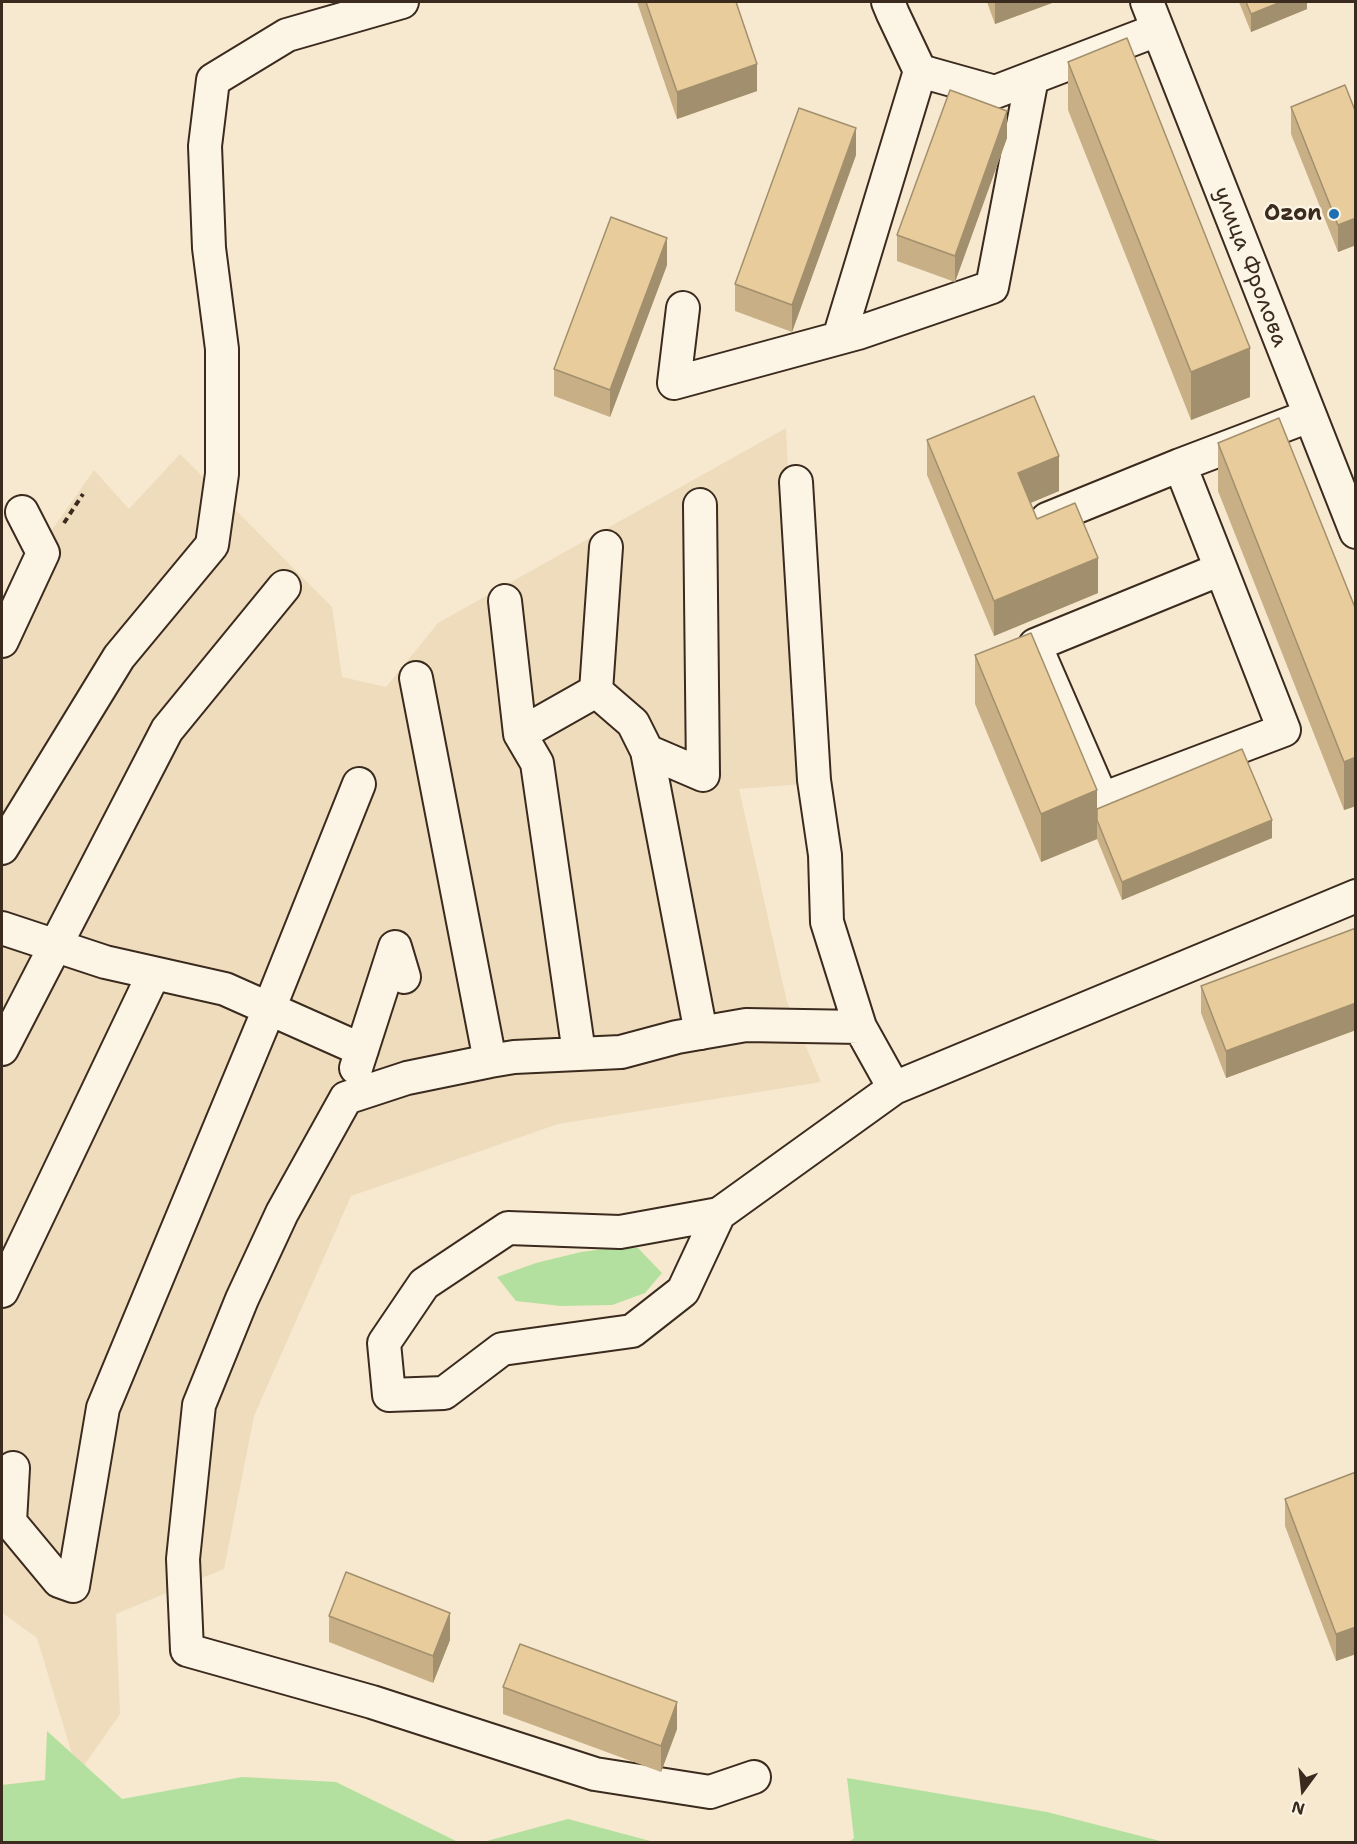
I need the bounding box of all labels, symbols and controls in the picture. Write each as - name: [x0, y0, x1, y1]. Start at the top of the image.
- street label: улица Фролова: [1207, 183, 1293, 351]
- place label: Ozon: [1264, 201, 1322, 227]
- marker: Ozon: [1327, 207, 1341, 221]
- north arrow: [1273, 1760, 1333, 1820]
- text: N: [1289, 1796, 1307, 1820]

